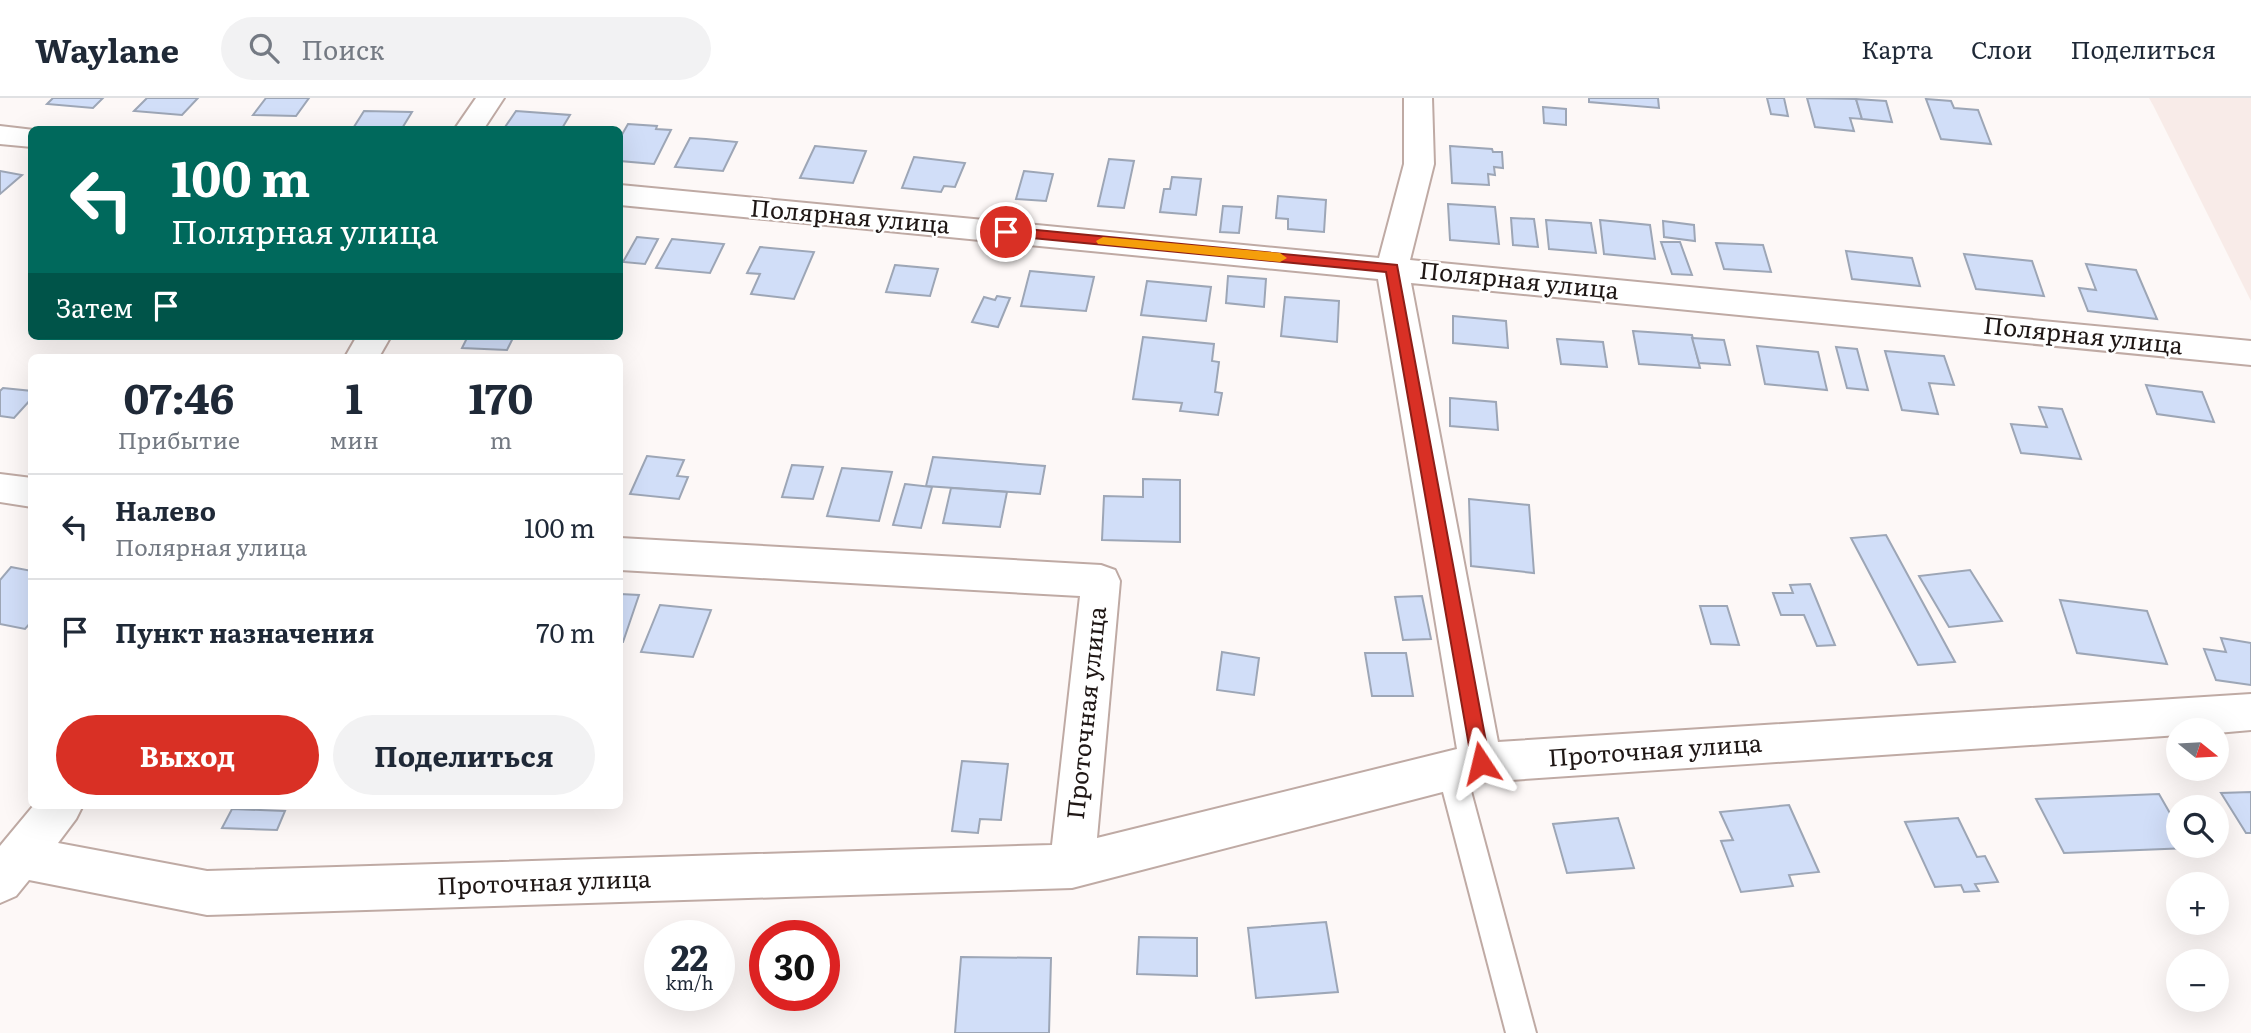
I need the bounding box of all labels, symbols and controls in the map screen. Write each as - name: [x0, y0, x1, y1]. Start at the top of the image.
- search box: [221, 17, 711, 80]
- text: Waylane: [35, 24, 179, 73]
- icon: search: [245, 29, 283, 67]
- text: Поиск: [301, 29, 384, 68]
- text: Карта: [1861, 31, 1933, 66]
- text: Слои: [1971, 31, 2032, 66]
- text: Поделиться: [2070, 31, 2216, 66]
- text: 100 m: [171, 139, 310, 212]
- icon: left: [56, 154, 147, 245]
- street label: Полярная улица: [749, 188, 952, 241]
- pin: [976, 202, 1036, 262]
- text: Полярная улица: [171, 206, 438, 254]
- icon: arrive: [987, 213, 1025, 251]
- street label: Полярная улица: [1418, 251, 1621, 306]
- text: Затем: [56, 287, 133, 326]
- icon: arrive: [147, 287, 185, 325]
- street label: Полярная улица: [1982, 306, 2185, 361]
- text: 07:46: [124, 365, 234, 427]
- text: 1: [346, 365, 363, 427]
- text: 170: [468, 365, 533, 427]
- text: Прибытие: [118, 422, 240, 456]
- text: мин: [330, 422, 379, 456]
- text: m: [490, 422, 512, 456]
- text: Налево: [115, 490, 216, 529]
- text: 100 m: [524, 507, 595, 546]
- icon: left: [56, 508, 94, 546]
- text: Полярная улица: [115, 529, 307, 563]
- street label: Проточная улица: [1056, 604, 1113, 821]
- text: Пункт назначения: [115, 612, 374, 651]
- text: 70 m: [536, 612, 595, 651]
- icon: arrive: [56, 613, 94, 651]
- button: Выход: [56, 715, 319, 795]
- button: Поделиться: [333, 715, 595, 795]
- north arrow: [2166, 718, 2230, 780]
- map controls: [2166, 718, 2229, 1012]
- street label: Проточная улица: [1547, 724, 1763, 773]
- position arrow: [1444, 726, 1518, 800]
- button: search: [2166, 795, 2229, 858]
- street label: Проточная улица: [436, 859, 652, 902]
- button: +: [2166, 872, 2229, 935]
- speed limit sign: 30: [749, 920, 840, 1011]
- text: 22: [671, 930, 708, 982]
- button: −: [2166, 949, 2229, 1012]
- text: km/h: [666, 969, 713, 996]

